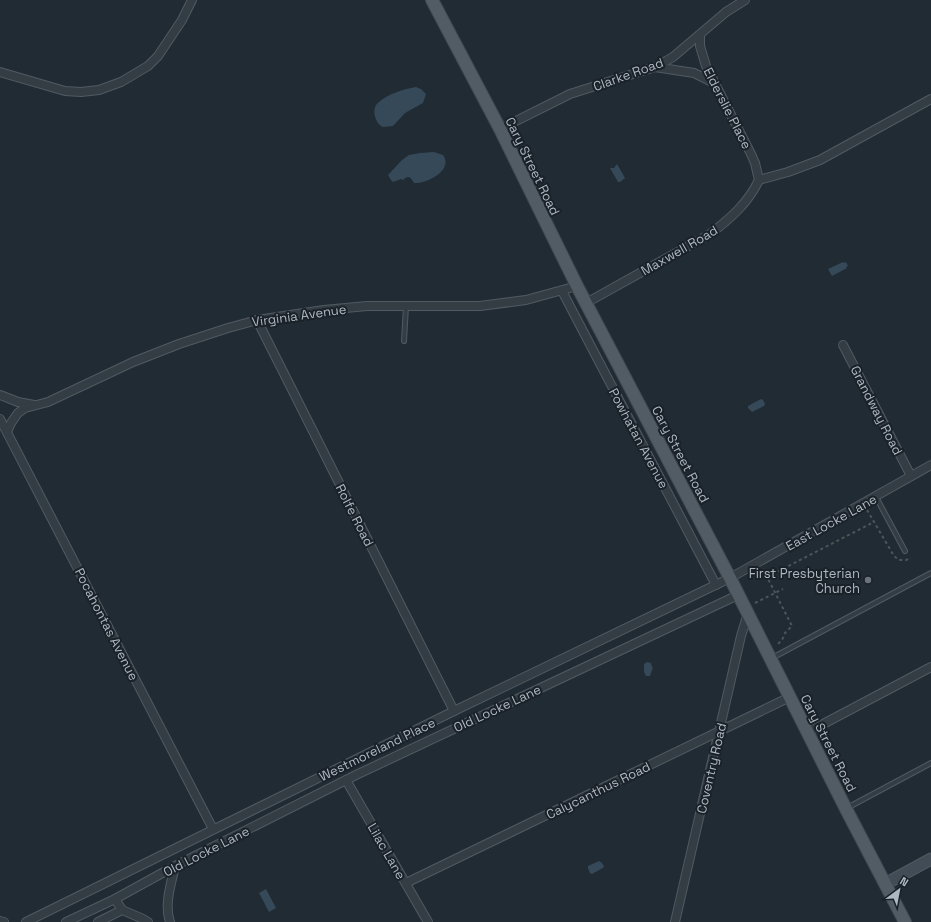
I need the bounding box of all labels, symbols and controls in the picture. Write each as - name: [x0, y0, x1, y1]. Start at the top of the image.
- street label: Clarke Road: [591, 54, 666, 95]
- street label: Elderslie Place: [700, 65, 755, 152]
- street label: Cary Street Road: [501, 114, 564, 218]
- street label: Maxwell Road: [638, 222, 721, 279]
- street label: Virginia Avenue: [251, 300, 347, 331]
- street label: Grandway Road: [847, 363, 906, 458]
- street label: Powhatan Avenue: [605, 385, 672, 491]
- street label: Cary Street Road: [648, 403, 713, 505]
- street label: Rolfe Road: [332, 481, 378, 549]
- street label: East Locke Lane: [783, 490, 880, 554]
- street label: Pocahontas Avenue: [71, 565, 142, 683]
- place label: First Presbyterian Church: [749, 565, 860, 597]
- marker: First Presbyterian Church: [863, 575, 873, 585]
- street label: Old Locke Lane: [451, 681, 544, 736]
- street label: Cary Street Road: [797, 692, 860, 795]
- street label: Westmoreland Place: [316, 714, 438, 785]
- street label: Coventry Road: [693, 721, 730, 815]
- street label: Calycanthus Road: [543, 758, 653, 823]
- street label: Lilac Lane: [364, 820, 409, 882]
- street label: Old Locke Lane: [160, 822, 252, 880]
- north arrow: [879, 870, 919, 910]
- text: N: [897, 874, 911, 889]

